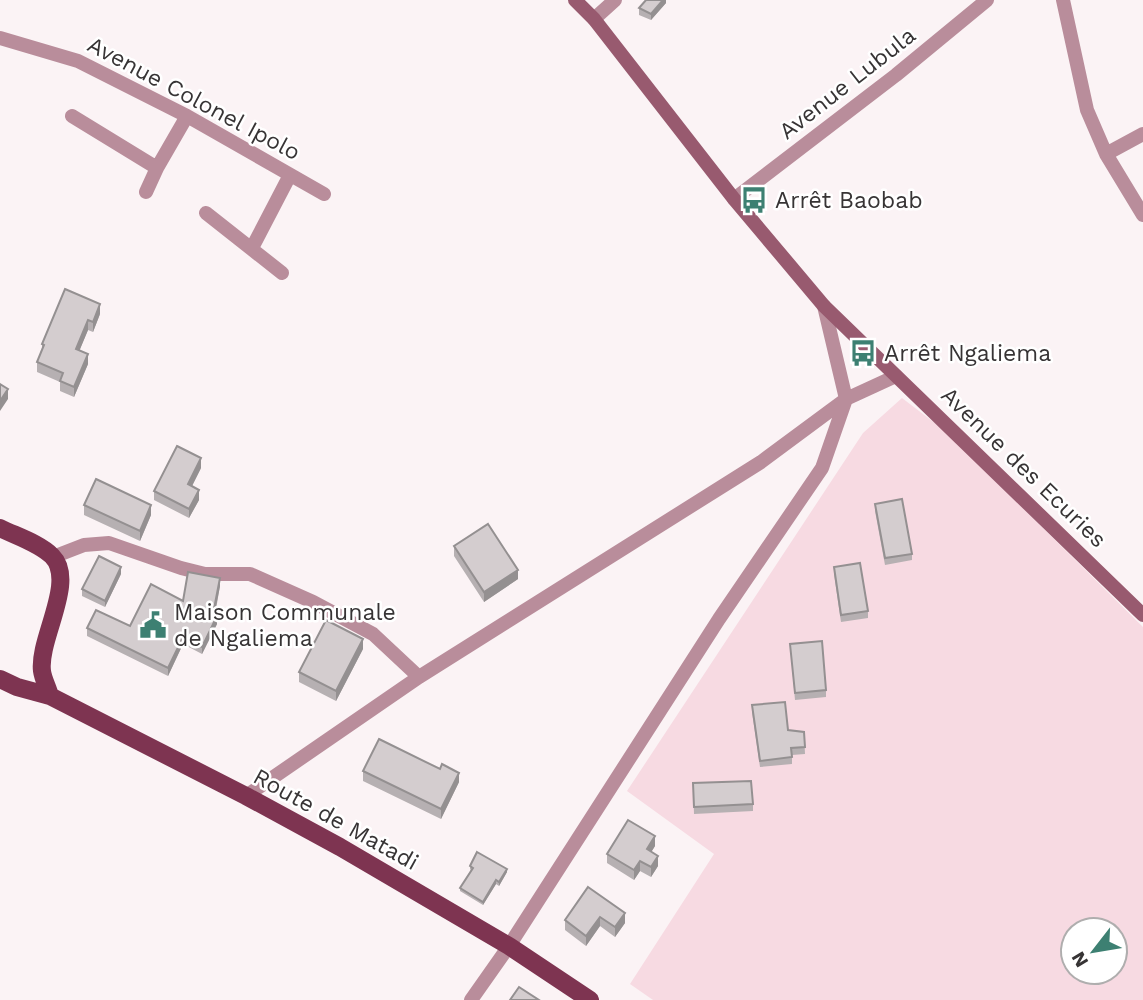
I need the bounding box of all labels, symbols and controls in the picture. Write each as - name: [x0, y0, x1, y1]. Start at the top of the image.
- street label: Avenue Lubula: [774, 22, 921, 145]
- street label: Avenue Colonel Ipolo: [83, 31, 305, 166]
- bus stop icon: Arrêt Baobab: [739, 185, 769, 215]
- place label: Arrêt Baobab: [775, 187, 923, 214]
- bus stop icon: Arrêt Ngaliema: [848, 338, 878, 368]
- place label: Arrêt Ngaliema: [884, 340, 1051, 367]
- street label: Avenue des Ecuries: [935, 382, 1112, 553]
- place label: Maison Communale de Ngaliema: [174, 599, 396, 652]
- public building icon: Maison Communale de Ngaliema: [138, 610, 168, 640]
- street label: Route de Matadi: [249, 763, 423, 876]
- north arrow: [1059, 916, 1129, 986]
- text: N: [1066, 948, 1093, 971]

